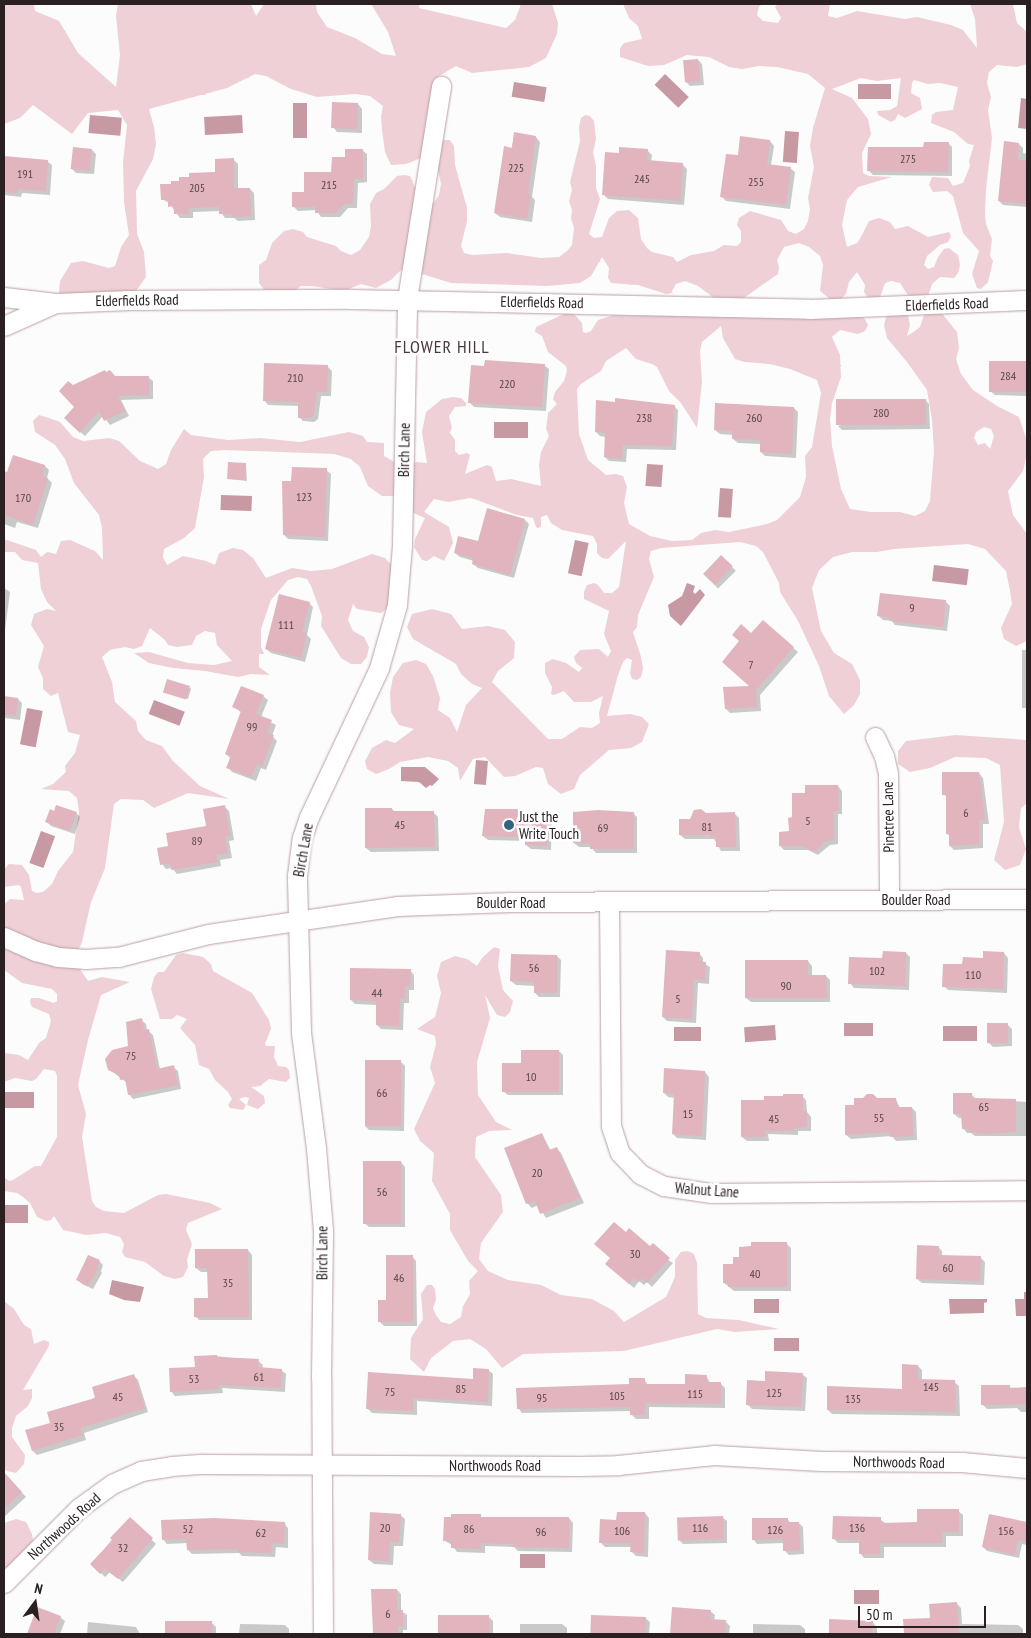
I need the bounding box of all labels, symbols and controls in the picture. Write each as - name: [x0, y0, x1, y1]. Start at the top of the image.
- house number: 275: [900, 152, 916, 166]
- house number: 225: [508, 161, 524, 175]
- house number: 191: [17, 167, 33, 181]
- house number: 245: [634, 172, 650, 186]
- house number: 255: [748, 175, 764, 189]
- house number: 215: [321, 178, 337, 192]
- house number: 205: [189, 181, 205, 195]
- street label: Elderfields Road: [95, 290, 179, 310]
- street label: Elderfields Road: [500, 292, 584, 312]
- street label: Elderfields Road: [905, 294, 989, 314]
- district label: FLOWER HILL: [393, 336, 491, 358]
- house number: 284: [1000, 369, 1016, 383]
- house number: 210: [287, 371, 303, 385]
- house number: 220: [499, 377, 515, 391]
- house number: 280: [873, 406, 889, 420]
- house number: 238: [636, 411, 652, 425]
- house number: 260: [746, 411, 762, 425]
- street label: Birch Lane: [395, 423, 413, 477]
- house number: 123: [296, 490, 312, 504]
- house number: 170: [15, 491, 31, 505]
- house number: 9: [909, 601, 915, 615]
- house number: 111: [278, 618, 294, 632]
- house number: 7: [748, 658, 754, 672]
- house number: 99: [247, 720, 257, 734]
- street label: Pinetree Lane: [878, 781, 898, 853]
- house number: 6: [963, 806, 969, 820]
- place label: Just the Write Touch: [519, 807, 579, 842]
- house number: 5: [805, 814, 811, 828]
- house number: 45: [395, 818, 405, 832]
- marker: Just the Write Touch: [503, 819, 515, 831]
- house number: 81: [702, 820, 712, 834]
- house number: 69: [598, 821, 608, 835]
- street label: Birch Lane: [289, 822, 317, 878]
- house number: 89: [192, 834, 202, 848]
- street label: Boulder Road: [881, 891, 951, 909]
- street label: Boulder Road: [476, 894, 546, 912]
- house number: 56: [529, 961, 539, 975]
- house number: 102: [869, 964, 885, 978]
- house number: 110: [965, 968, 981, 982]
- house number: 90: [781, 979, 791, 993]
- house number: 44: [372, 986, 382, 1000]
- house number: 5: [675, 992, 681, 1006]
- house number: 75: [126, 1049, 136, 1063]
- house number: 10: [526, 1070, 536, 1084]
- house number: 66: [377, 1086, 387, 1100]
- house number: 65: [979, 1100, 989, 1114]
- house number: 15: [683, 1107, 693, 1121]
- house number: 55: [874, 1111, 884, 1125]
- house number: 45: [769, 1112, 779, 1126]
- house number: 20: [532, 1166, 542, 1180]
- street label: Walnut Lane: [674, 1179, 740, 1201]
- house number: 56: [377, 1185, 387, 1199]
- street label: Birch Lane: [313, 1226, 331, 1280]
- house number: 30: [630, 1247, 640, 1261]
- house number: 60: [943, 1261, 953, 1275]
- house number: 40: [750, 1267, 760, 1281]
- house number: 46: [394, 1271, 404, 1285]
- house number: 35: [223, 1276, 233, 1290]
- house number: 61: [254, 1370, 264, 1384]
- house number: 53: [189, 1372, 199, 1386]
- house number: 145: [923, 1380, 939, 1394]
- house number: 85: [456, 1382, 466, 1396]
- house number: 75: [385, 1385, 395, 1399]
- house number: 125: [766, 1386, 782, 1400]
- house number: 115: [687, 1387, 703, 1401]
- house number: 105: [609, 1389, 625, 1403]
- house number: 45: [113, 1390, 123, 1404]
- house number: 95: [537, 1391, 547, 1405]
- house number: 135: [845, 1392, 861, 1406]
- house number: 35: [54, 1420, 64, 1434]
- street label: Northwoods Road: [853, 1452, 945, 1472]
- street label: Northwoods Road: [449, 1457, 541, 1475]
- street label: Northwoods Road: [24, 1489, 104, 1563]
- house number: 20: [380, 1521, 390, 1535]
- house number: 116: [692, 1521, 708, 1535]
- house number: 136: [849, 1521, 865, 1535]
- house number: 52: [183, 1522, 193, 1536]
- house number: 86: [464, 1522, 474, 1536]
- house number: 126: [767, 1523, 783, 1537]
- house number: 106: [614, 1524, 630, 1538]
- house number: 156: [998, 1524, 1014, 1538]
- house number: 96: [536, 1525, 546, 1539]
- house number: 62: [256, 1526, 266, 1540]
- house number: 32: [118, 1541, 128, 1555]
- north arrow: [10, 1578, 60, 1628]
- text: N: [33, 1579, 44, 1598]
- scale bar: [861, 1596, 988, 1628]
- text: 50 m: [866, 1605, 892, 1624]
- house number: 6: [385, 1607, 391, 1621]

